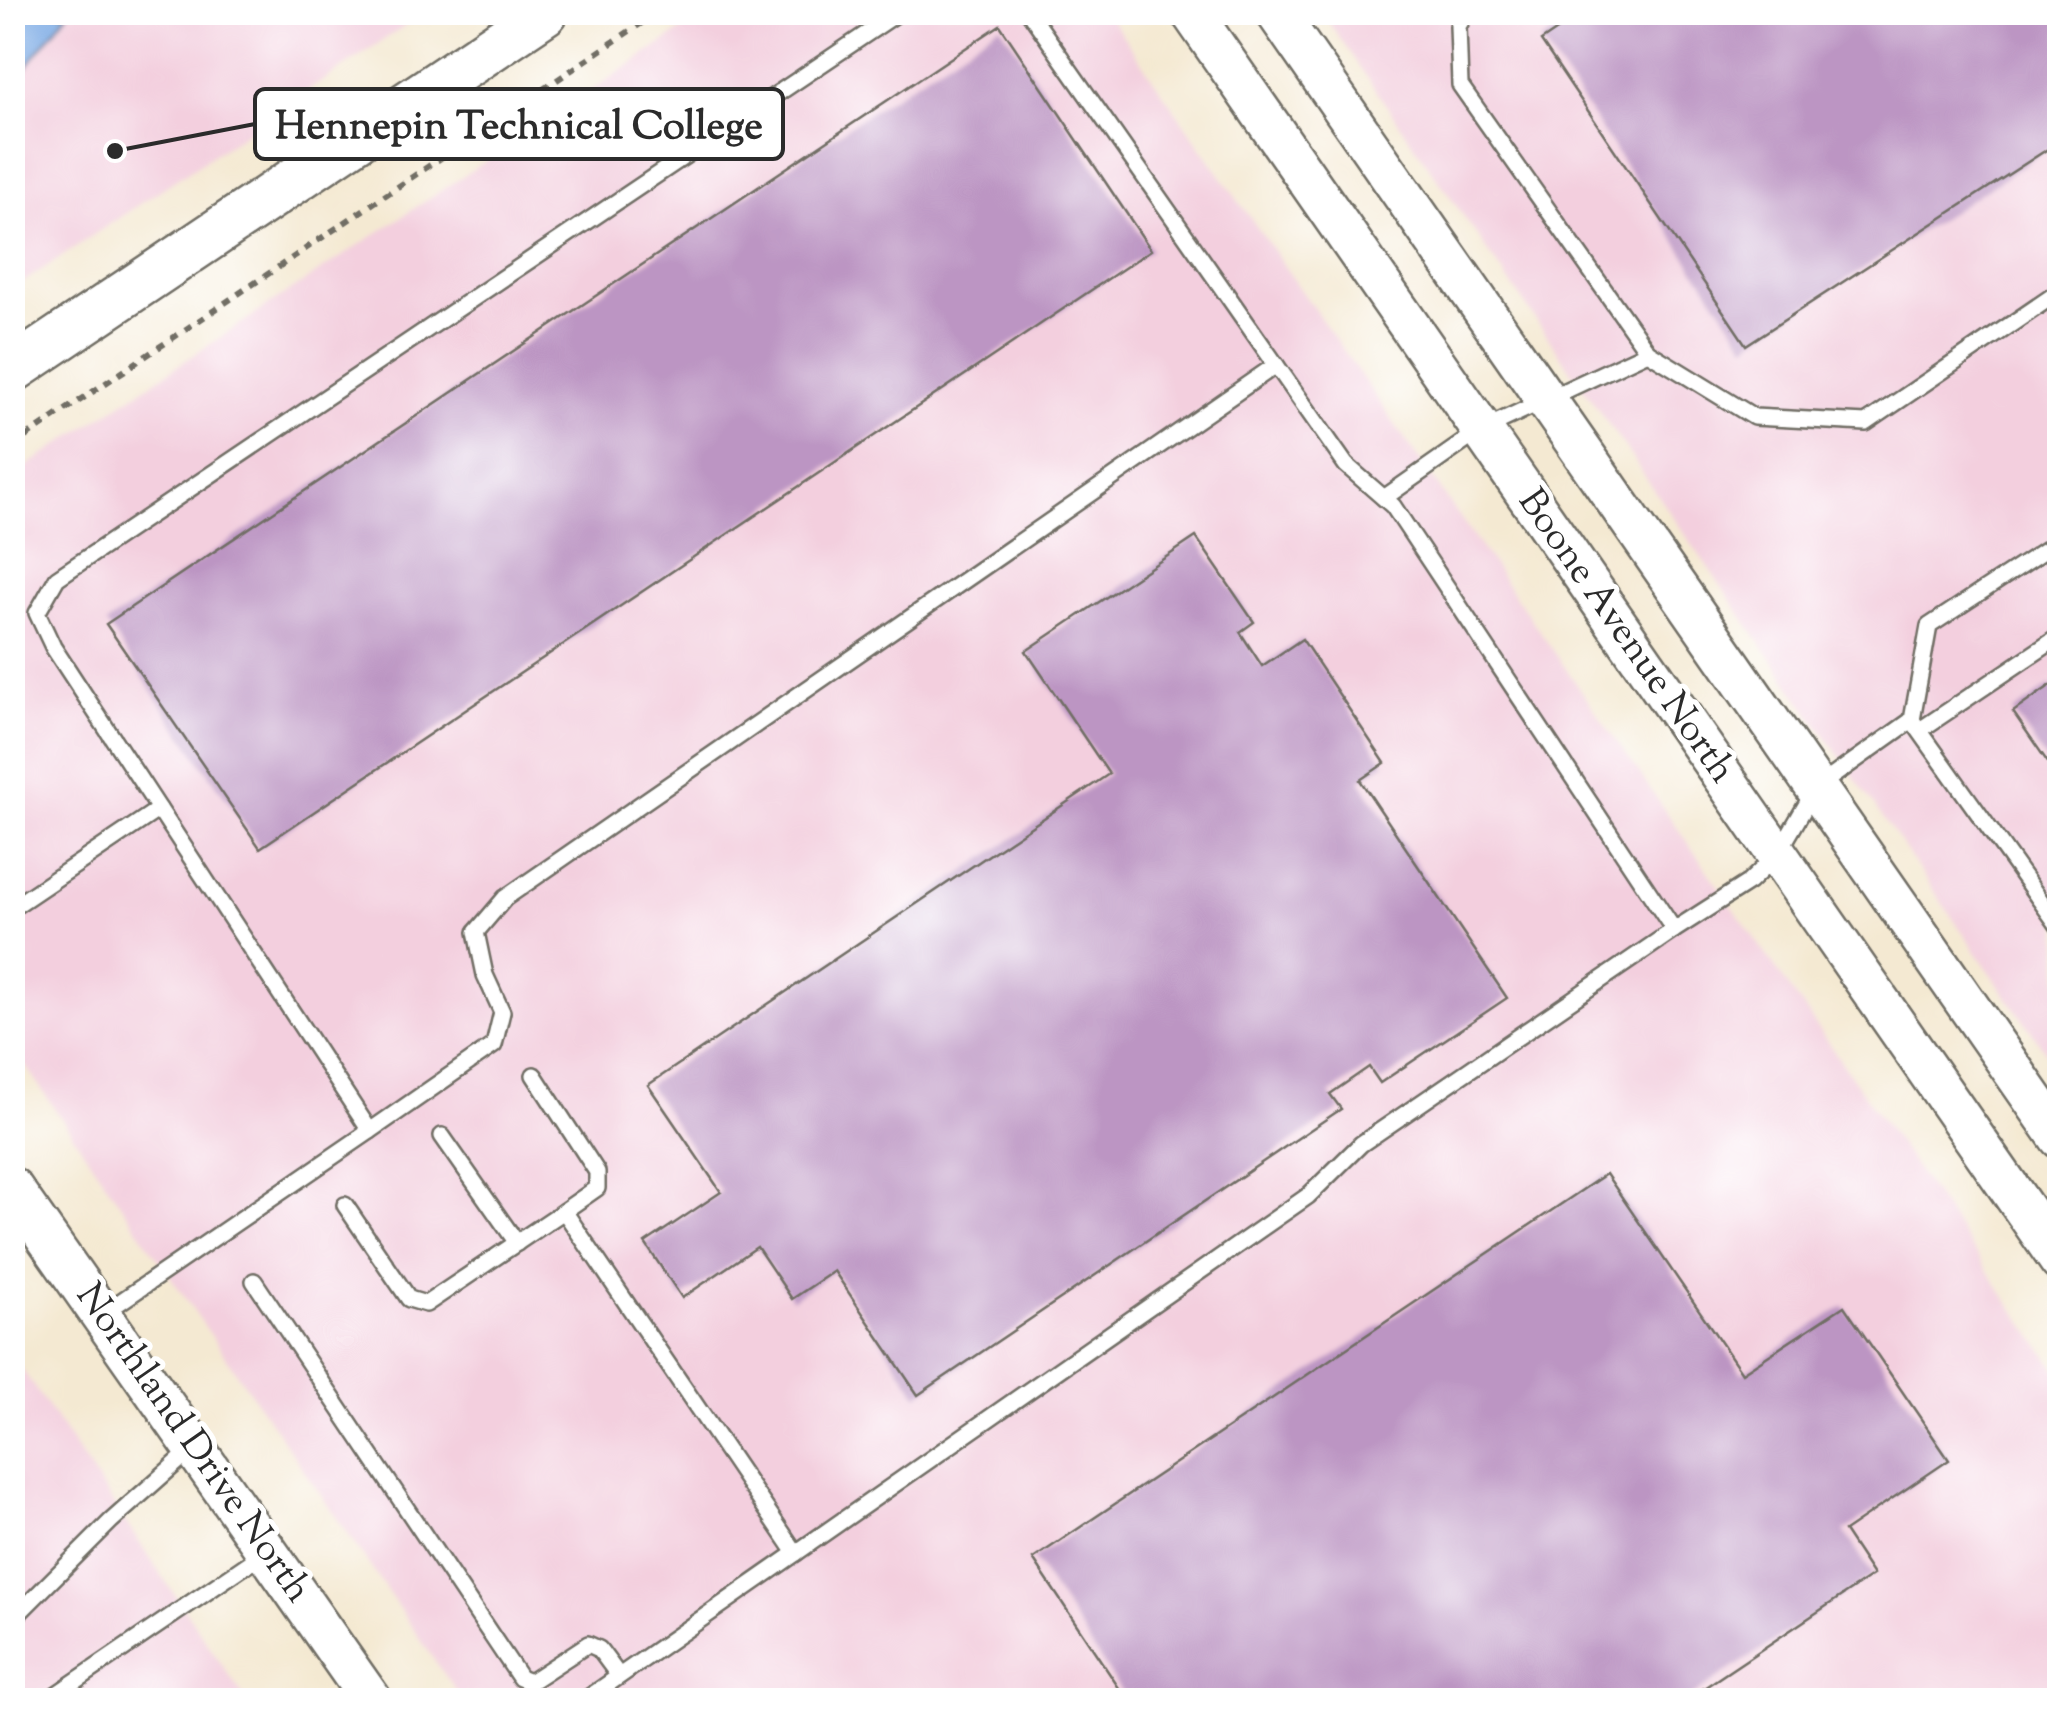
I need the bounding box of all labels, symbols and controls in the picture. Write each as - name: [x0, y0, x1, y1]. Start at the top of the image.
- callout: Hennepin Technical College: [255, 89, 783, 159]
- text: Hennepin Technical College: [275, 100, 763, 157]
- street label: Boone Avenue North: [1503, 479, 1747, 795]
- street label: Northland Drive North: [61, 1273, 323, 1615]

